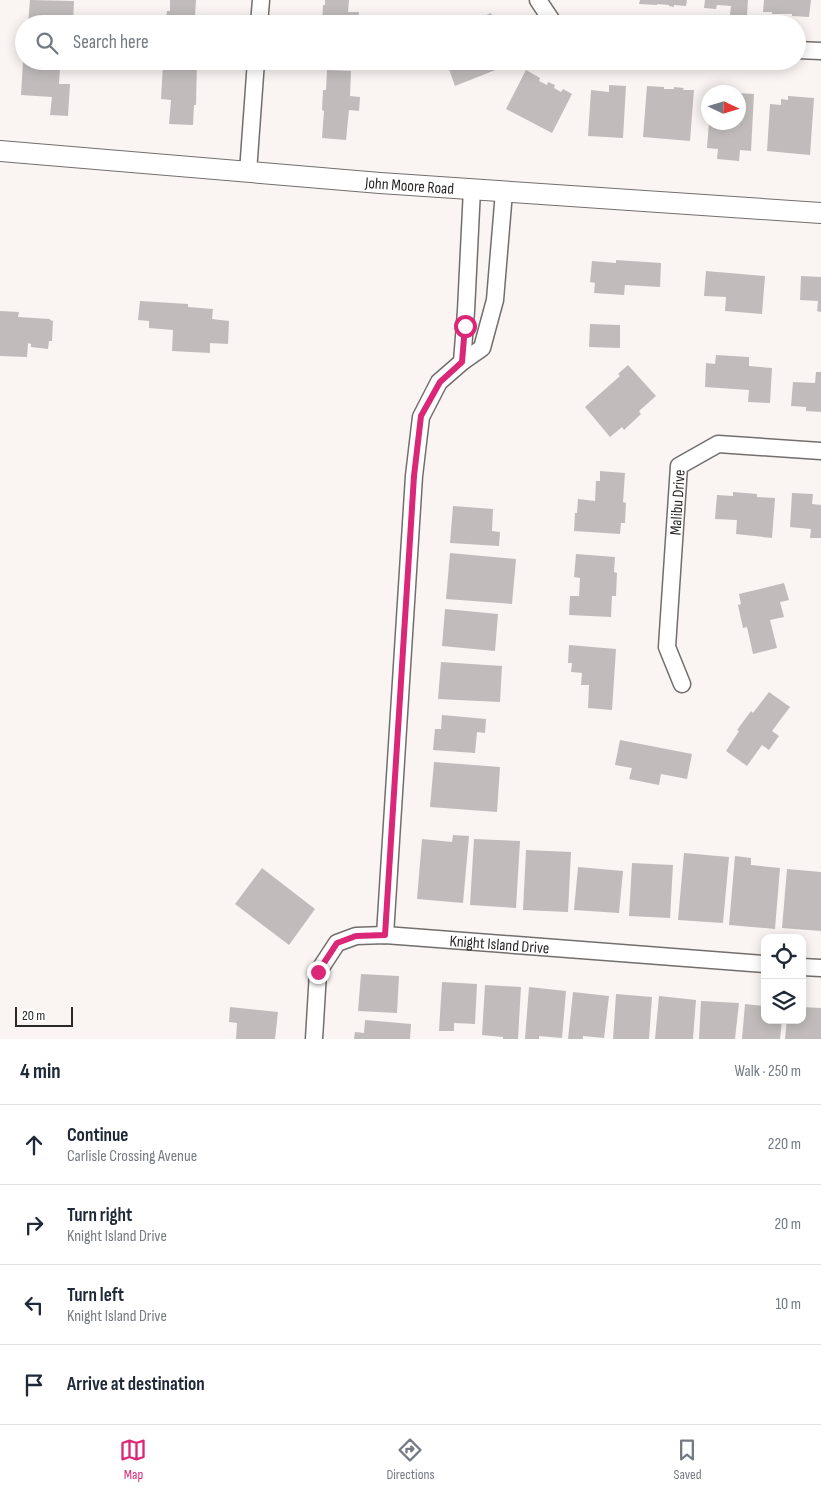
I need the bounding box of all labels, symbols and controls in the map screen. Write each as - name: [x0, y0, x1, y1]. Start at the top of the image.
- search box: [15, 15, 806, 70]
- icon: search: [33, 29, 61, 57]
- text: Search here: [73, 31, 149, 54]
- north arrow: [701, 85, 746, 130]
- street label: John Moore Road: [363, 174, 455, 199]
- route start: [454, 315, 477, 338]
- street label: Malibu Drive: [666, 469, 690, 536]
- street label: Knight Island Drive: [449, 932, 550, 959]
- map controls: [761, 934, 806, 1024]
- button: locate: [761, 934, 806, 979]
- route end: [307, 961, 330, 984]
- button: layers: [761, 979, 806, 1024]
- scale bar: [15, 1004, 72, 1027]
- text: 20 m: [22, 1007, 45, 1024]
- text: 4 min: [20, 1059, 61, 1084]
- text: Walk · 250 m: [735, 1062, 801, 1081]
- text: Continue: [67, 1124, 128, 1147]
- icon: ahead: [20, 1131, 48, 1159]
- text: 220 m: [768, 1135, 801, 1154]
- text: Carlisle Crossing Avenue: [67, 1147, 197, 1166]
- text: Turn right: [67, 1204, 132, 1227]
- icon: right: [20, 1211, 48, 1239]
- text: 20 m: [774, 1215, 801, 1234]
- text: Knight Island Drive: [67, 1227, 167, 1246]
- text: Turn left: [67, 1284, 124, 1307]
- icon: left: [20, 1291, 48, 1319]
- text: 10 m: [775, 1295, 801, 1314]
- text: Knight Island Drive: [67, 1307, 167, 1326]
- icon: arrive: [20, 1371, 48, 1399]
- text: Arrive at destination: [67, 1373, 205, 1396]
- tab: Map: [119, 1436, 147, 1483]
- tab: Directions: [386, 1436, 435, 1483]
- tab: Saved: [673, 1436, 702, 1483]

